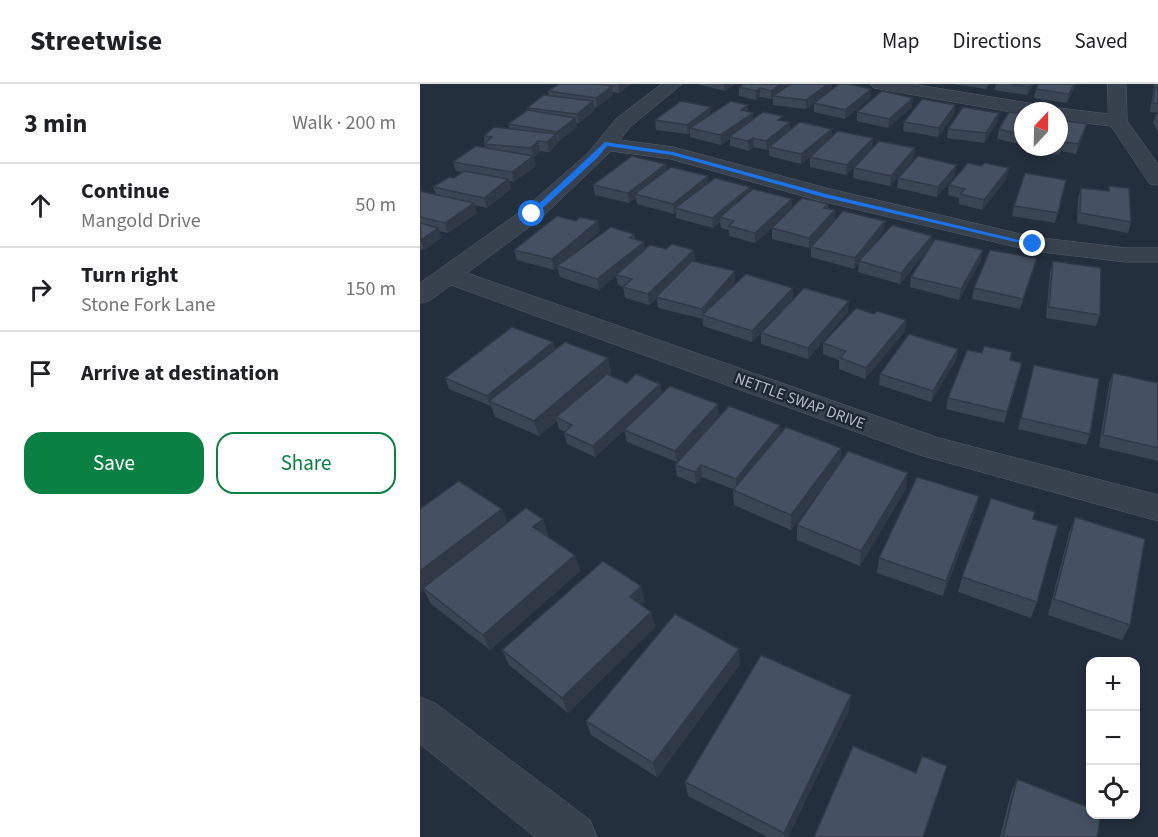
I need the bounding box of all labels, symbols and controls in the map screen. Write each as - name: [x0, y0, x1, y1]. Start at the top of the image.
- text: Streetwise: [30, 21, 162, 61]
- text: Map: [882, 26, 920, 56]
- text: Directions: [953, 26, 1041, 56]
- text: Saved: [1074, 26, 1128, 56]
- north arrow: [1014, 102, 1068, 156]
- text: 3 min: [24, 105, 87, 142]
- text: Walk · 200 m: [292, 109, 396, 137]
- text: Continue: [81, 175, 170, 207]
- icon: ahead: [24, 189, 57, 222]
- text: 50 m: [356, 191, 396, 219]
- route start: [518, 200, 544, 226]
- text: Mangold Drive: [81, 207, 201, 235]
- route end: [1019, 230, 1045, 256]
- text: Turn right: [81, 259, 178, 291]
- icon: right: [24, 273, 57, 306]
- text: 150 m: [346, 275, 396, 303]
- text: Stone Fork Lane: [81, 291, 215, 319]
- icon: arrive: [24, 357, 57, 390]
- text: Arrive at destination: [81, 357, 279, 389]
- street label: NETTLE SWAP DRIVE: [732, 367, 868, 435]
- button: Save: [24, 432, 204, 494]
- button: Share: [216, 432, 396, 494]
- map controls: [1086, 657, 1140, 819]
- button: +: [1086, 657, 1140, 711]
- button: −: [1086, 711, 1140, 765]
- button: locate: [1086, 765, 1140, 819]

